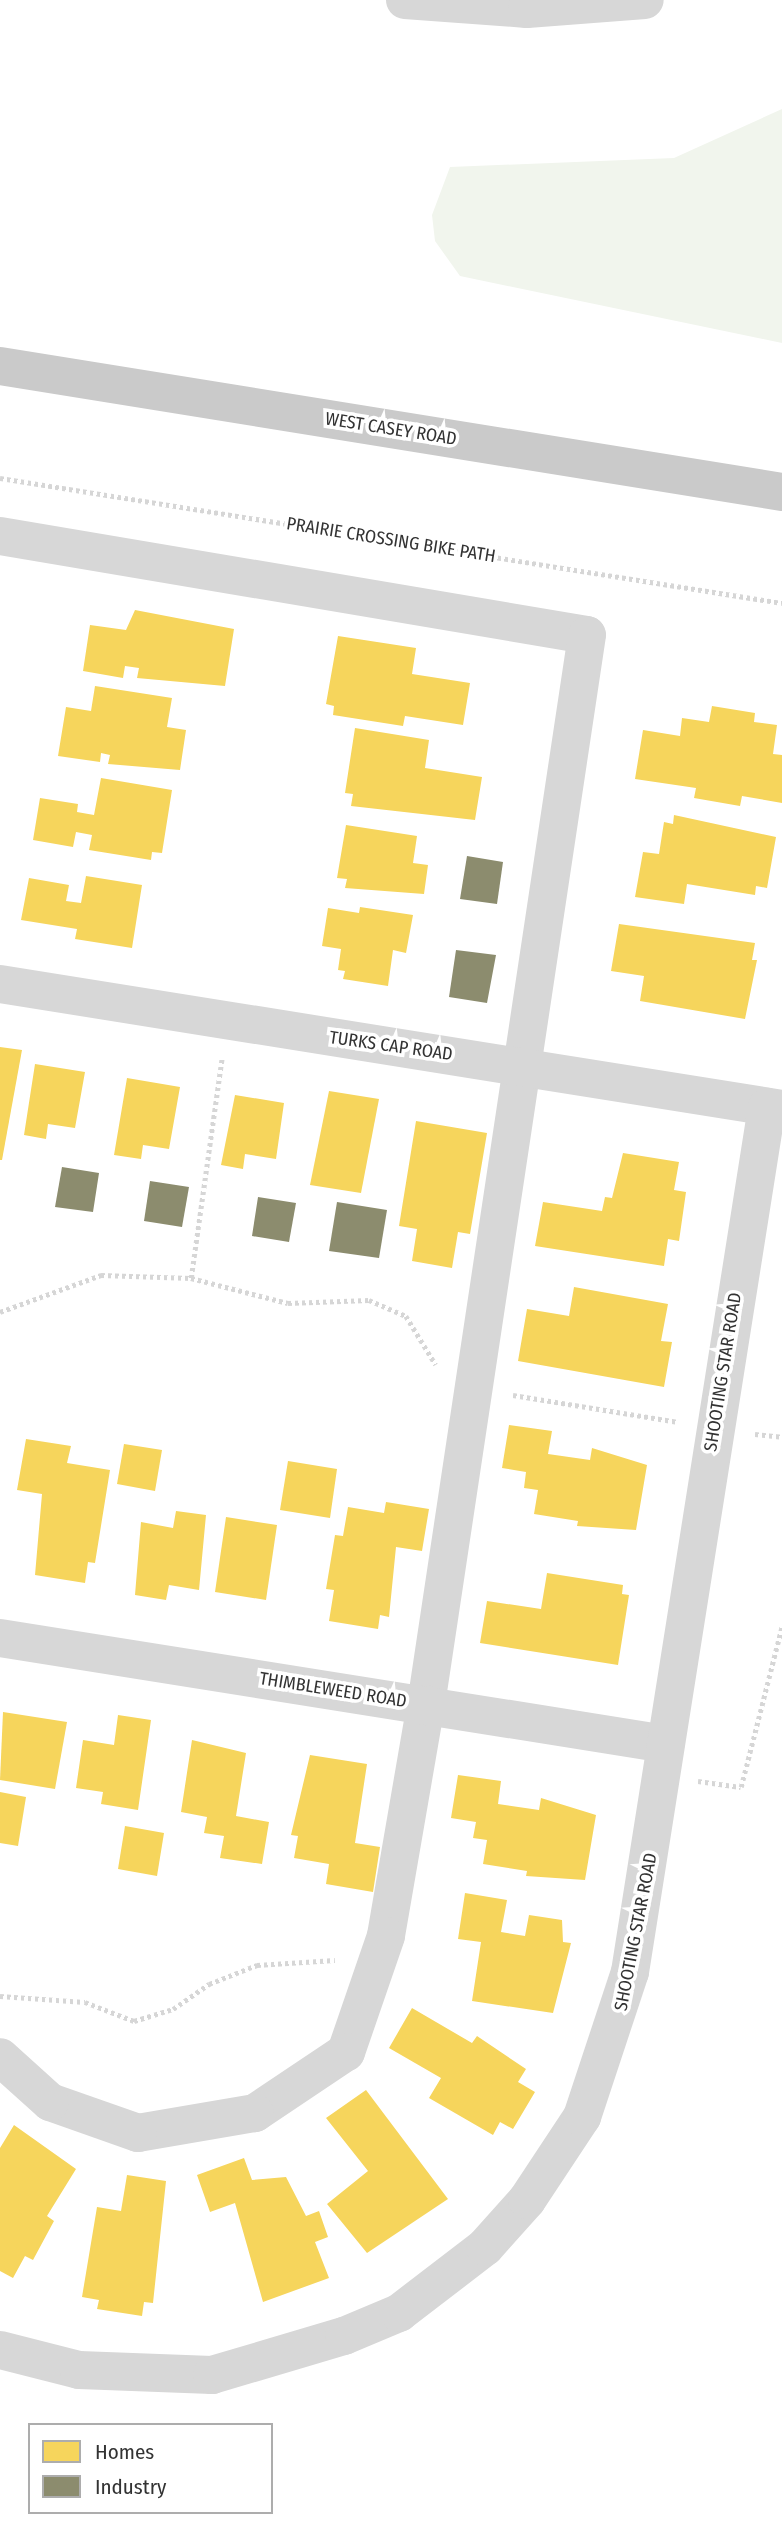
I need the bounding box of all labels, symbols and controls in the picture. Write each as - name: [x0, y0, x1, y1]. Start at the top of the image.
- street label: WEST CASEY ROAD: [324, 408, 458, 450]
- street label: PRAIRIE CROSSING BIKE PATH: [285, 513, 497, 567]
- street label: TURKS CAP ROAD: [328, 1027, 454, 1065]
- street label: SHOOTING STAR ROAD: [700, 1291, 746, 1453]
- street label: THIMBLEWEED ROAD: [258, 1668, 408, 1712]
- street label: SHOOTING STAR ROAD: [610, 1851, 662, 2013]
- legend: [28, 2423, 273, 2514]
- text: Homes: [95, 2439, 154, 2465]
- text: Industry: [95, 2474, 166, 2500]

